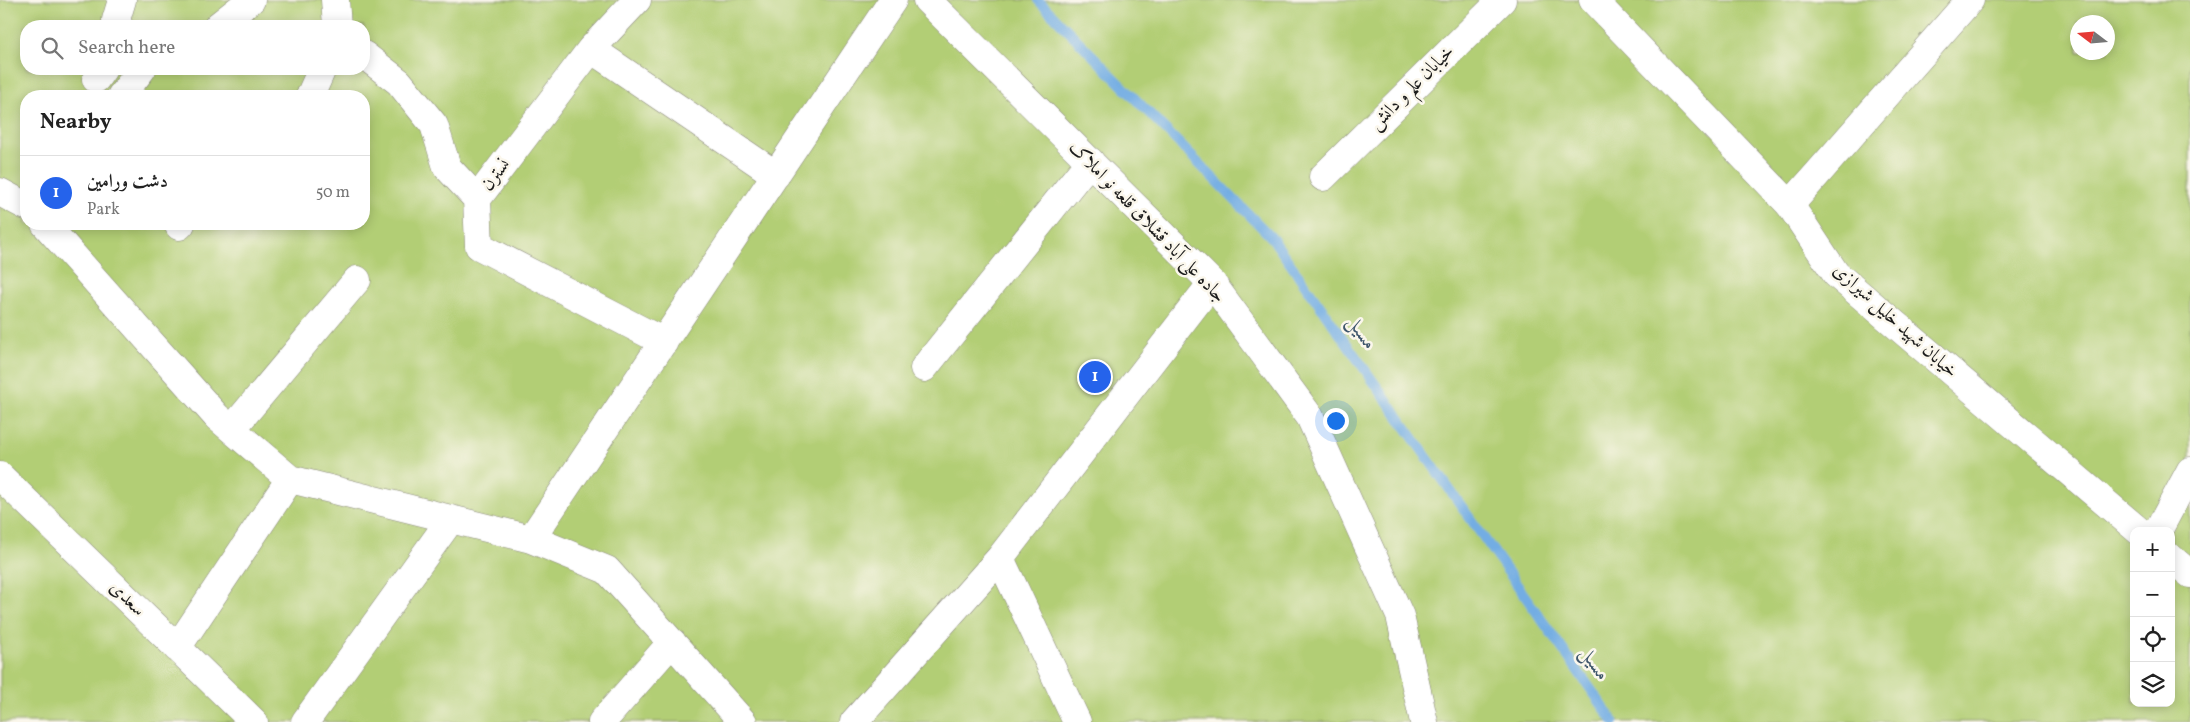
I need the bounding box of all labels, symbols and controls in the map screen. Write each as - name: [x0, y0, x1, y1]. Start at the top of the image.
- north arrow: [2070, 15, 2115, 60]
- search box: [20, 20, 370, 75]
- icon: search: [38, 34, 66, 62]
- text: Search here: [78, 35, 175, 61]
- street label: خیابان علم و دانش: [1364, 40, 1464, 140]
- text: Nearby: [40, 108, 111, 137]
- street label: جاده علی آباد قشلاق قلعه نو املاک: [1063, 135, 1231, 309]
- street label: نسترن: [475, 153, 517, 197]
- text: دشت ورامین: [87, 169, 168, 195]
- text: 1: [53, 182, 59, 204]
- text: 50 m: [316, 182, 350, 204]
- text: Park: [87, 199, 120, 221]
- street label: خیابان شهید خلیل شیرازی: [1827, 258, 1963, 384]
- water label: مسیل: [1339, 310, 1383, 356]
- pin: 1: [1079, 358, 1111, 396]
- your location: [1323, 408, 1349, 434]
- map controls: [2130, 527, 2175, 707]
- button: +: [2130, 527, 2175, 572]
- button: −: [2130, 572, 2175, 617]
- street label: سعدی: [103, 575, 151, 623]
- button: locate: [2130, 617, 2175, 662]
- water label: مسیل: [1572, 641, 1616, 687]
- button: layers: [2130, 662, 2175, 707]

